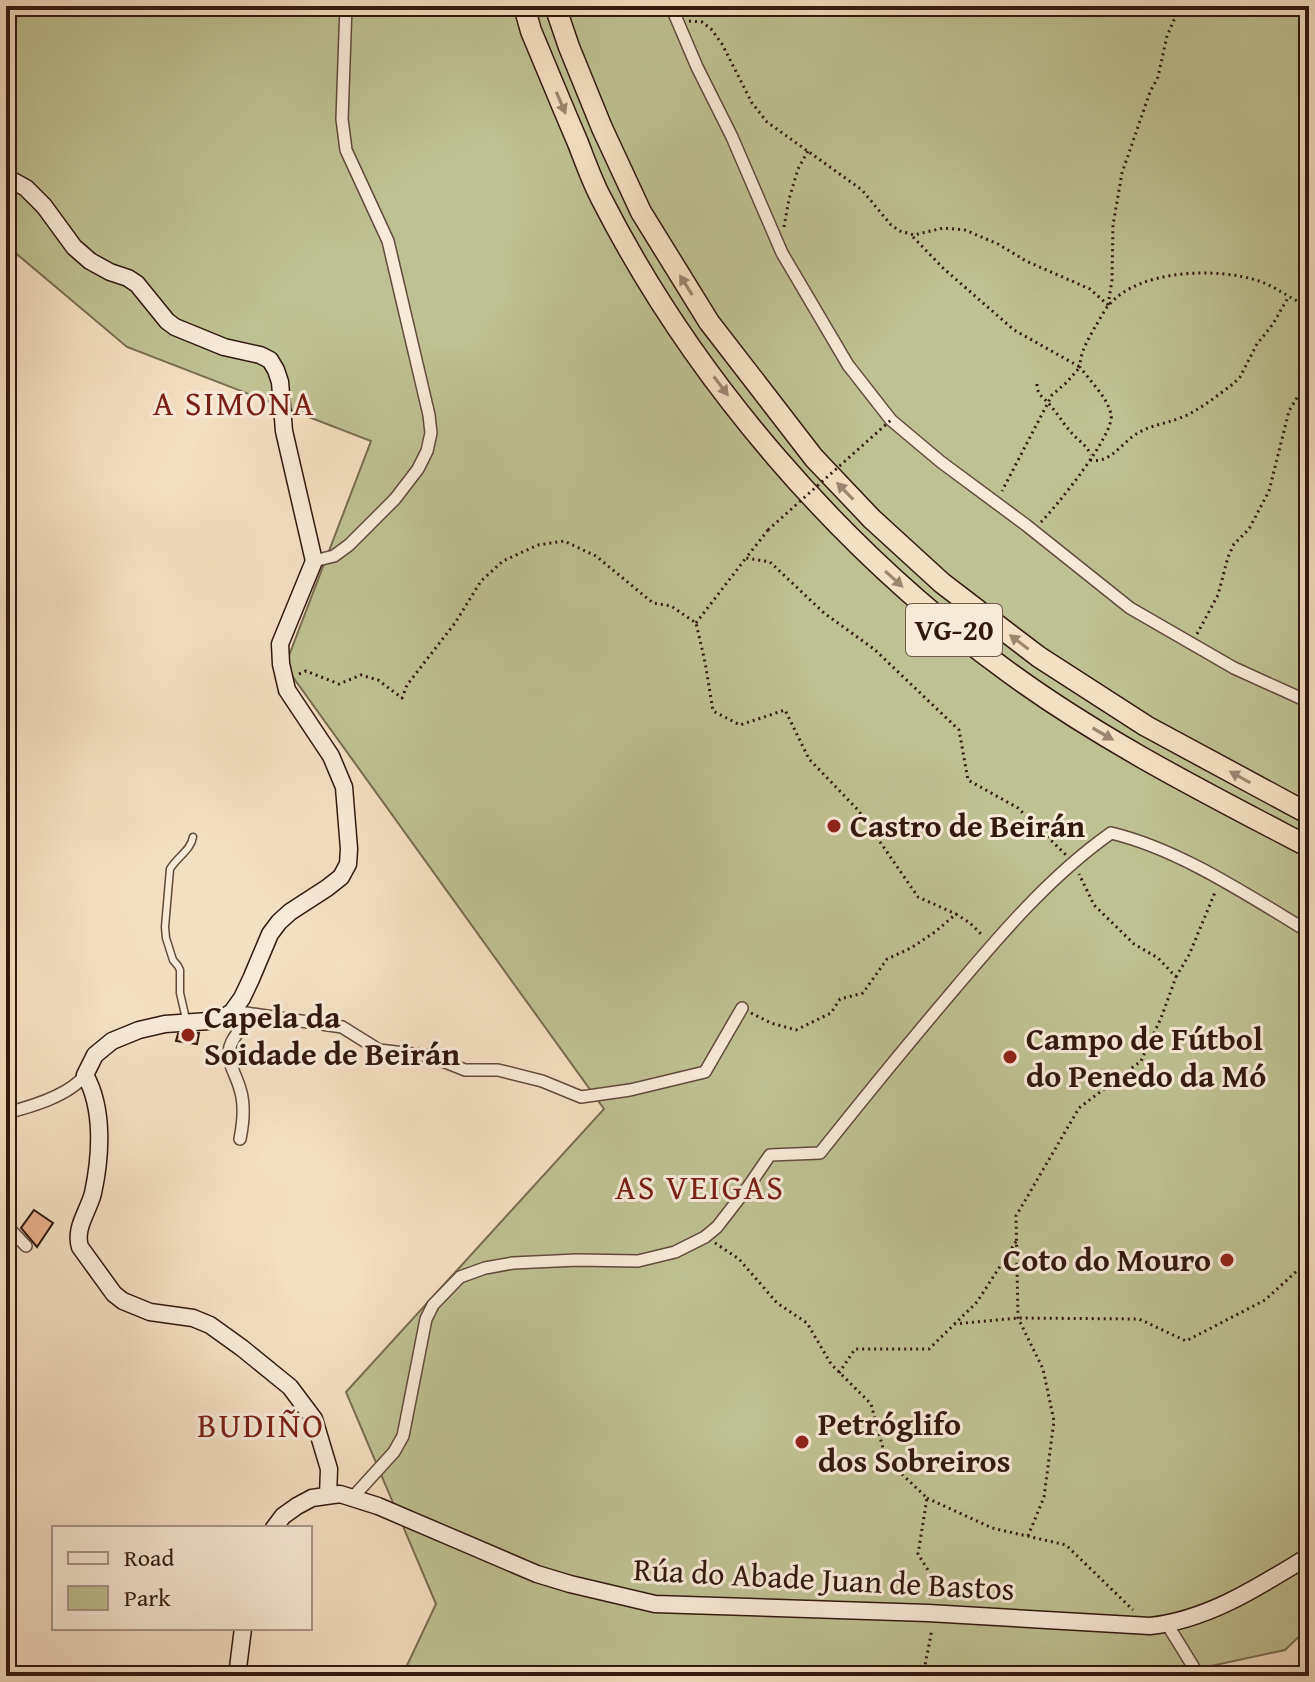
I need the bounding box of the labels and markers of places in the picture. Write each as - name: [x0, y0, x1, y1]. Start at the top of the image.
- place label: Castro de Beirán: [850, 802, 1085, 849]
- marker: Castro de Beirán: [825, 817, 843, 835]
- place label: Capela da Soidade de Beirán: [204, 993, 460, 1077]
- place label: Campo de Fútbol do Penedo da Mó: [1026, 1015, 1266, 1099]
- marker: Capela da Soidade de Beirán: [179, 1026, 197, 1044]
- marker: Campo de Fútbol do Penedo da Mó: [1001, 1048, 1019, 1066]
- place label: Coto do Mouro: [1003, 1236, 1211, 1283]
- marker: Coto do Mouro: [1218, 1251, 1236, 1269]
- place label: Petróglifo dos Sobreiros: [818, 1400, 1010, 1484]
- marker: Petróglifo dos Sobreiros: [793, 1433, 811, 1451]

